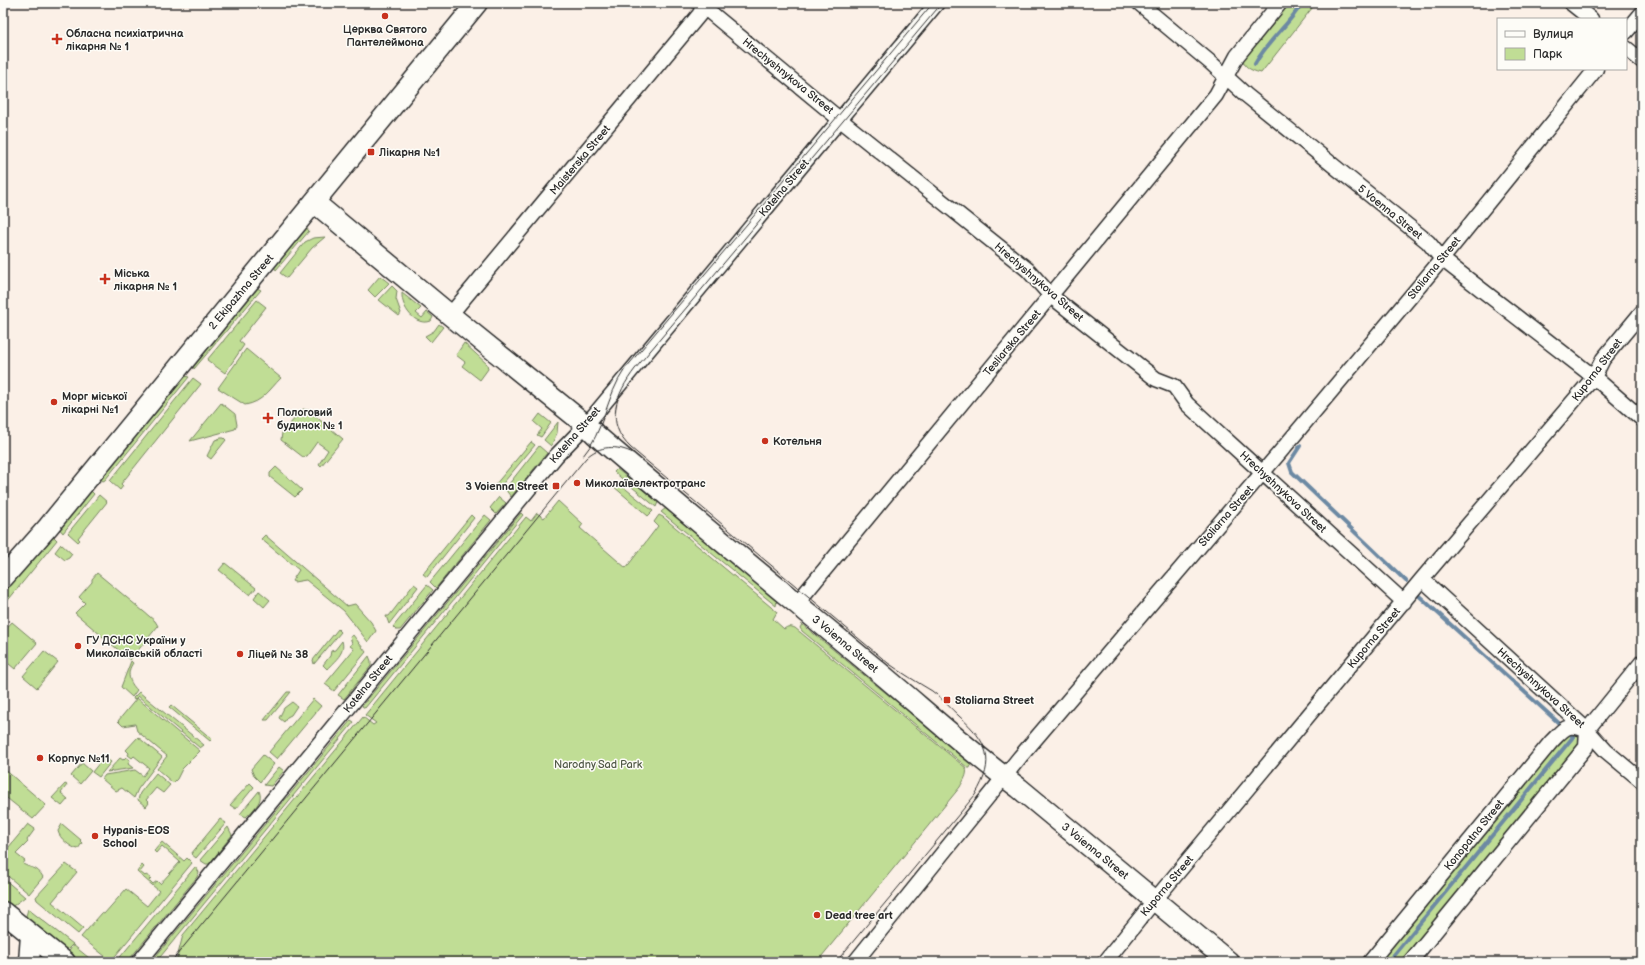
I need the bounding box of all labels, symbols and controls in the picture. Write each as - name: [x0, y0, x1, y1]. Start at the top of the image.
- marker: Церква Святого Пантелеймона: [380, 11, 390, 21]
- legend: [1497, 18, 1627, 70]
- place label: Церква Святого Пантелеймона: [343, 23, 427, 49]
- place label: Обласна психіатрична лікарня № 1: [65, 27, 184, 53]
- text: Вулиця: [1533, 27, 1574, 42]
- marker: Обласна психіатрична лікарня № 1: [51, 33, 63, 45]
- street label: Hrechyshnykova Street: [740, 35, 837, 117]
- text: Парк: [1533, 47, 1563, 62]
- street label: Maisterska Street: [547, 122, 613, 198]
- place label: Лікарня №1: [378, 146, 440, 159]
- marker: Лікарня №1: [366, 147, 376, 157]
- street label: Kotelna Street: [756, 156, 812, 219]
- street label: 5 Voenna Street: [1355, 182, 1425, 242]
- street label: Stoliarna Street: [1405, 234, 1464, 302]
- street label: Hrechyshnykova Street: [992, 240, 1087, 325]
- street label: 2 Ekipazhna Street: [206, 251, 277, 332]
- place label: Міська лікарня № 1: [113, 267, 177, 293]
- marker: Міська лікарня № 1: [99, 273, 111, 285]
- street label: Tesliarska Street: [981, 307, 1044, 379]
- street label: Kuporna Street: [1569, 336, 1625, 404]
- place label: Морг міської лікарні №1: [61, 390, 127, 416]
- marker: Морг міської лікарні №1: [49, 397, 59, 407]
- street label: Kotelna Street: [547, 404, 603, 466]
- place label: Пологовий будинок № 1: [277, 406, 343, 432]
- marker: Пологовий будинок № 1: [262, 412, 274, 424]
- place label: Котельня: [773, 435, 822, 448]
- marker: Котельня: [760, 436, 770, 446]
- street label: Hrechyshnykova Street: [1237, 449, 1329, 536]
- place label: Миколаївелектротранс: [585, 477, 706, 490]
- marker: Миколаївелектротранс: [572, 478, 582, 488]
- place label: 3 Voienna Street: [466, 480, 548, 493]
- marker: 3 Voienna Street: [551, 481, 561, 491]
- street label: Stoliarna Street: [1196, 482, 1256, 549]
- street label: Kuporna Street: [1345, 605, 1403, 671]
- street label: 3 Voienna Street: [809, 613, 881, 676]
- place label: ГУ ДСНС України у Миколаївській області: [86, 634, 203, 660]
- marker: ГУ ДСНС України у Миколаївській області: [73, 641, 83, 651]
- street label: Hrechyshnykova Street: [1494, 645, 1588, 731]
- place label: Ліцей № 38: [247, 648, 309, 661]
- marker: Ліцей № 38: [235, 649, 245, 659]
- street label: Kotelna Street: [341, 652, 396, 715]
- place label: Stoliarna Street: [955, 694, 1034, 707]
- marker: Stoliarna Street: [942, 695, 952, 705]
- place label: Корпус №11: [48, 752, 110, 765]
- marker: Корпус №11: [35, 753, 45, 763]
- park label: Narodny Sad Park: [554, 758, 643, 771]
- street label: Konopatna Street: [1442, 797, 1507, 873]
- street label: 3 Voienna Street: [1059, 820, 1132, 882]
- place label: Hypanis-EOS School: [103, 824, 170, 850]
- marker: Hypanis-EOS School: [90, 831, 100, 841]
- street label: Kuporna Street: [1138, 853, 1196, 919]
- place label: Dead tree art: [825, 909, 893, 922]
- marker: Dead tree art: [812, 910, 822, 920]

